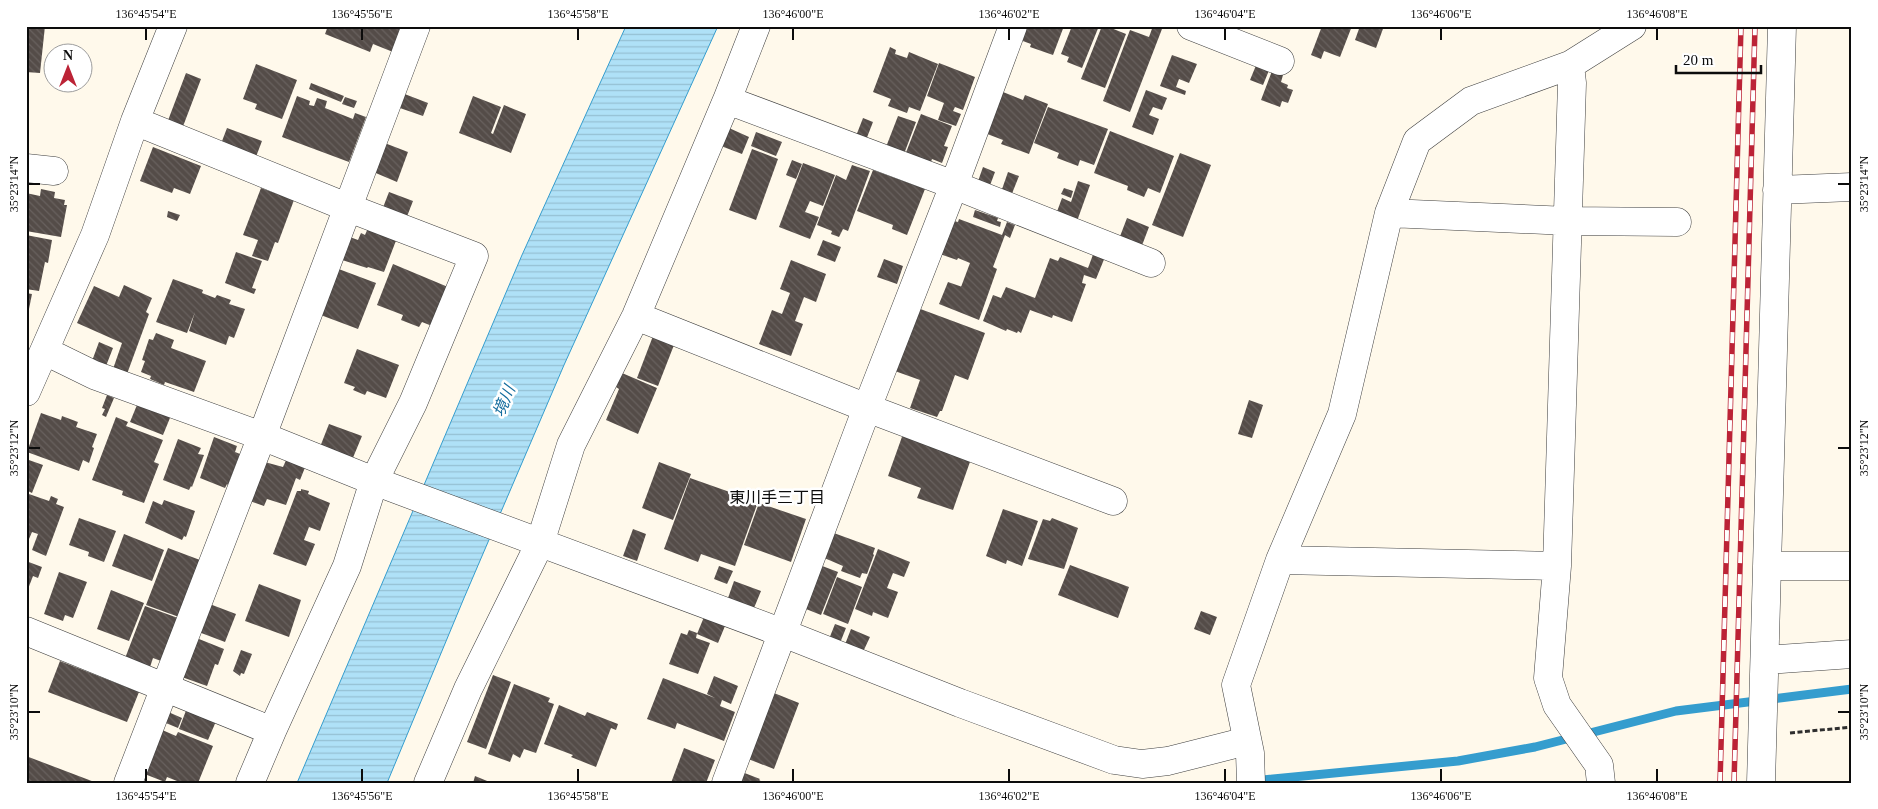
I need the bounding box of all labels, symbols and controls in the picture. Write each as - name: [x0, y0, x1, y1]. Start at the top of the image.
- text: 136°45'54"E: [115, 7, 177, 21]
- text: 136°45'56"E: [331, 7, 393, 21]
- text: 136°45'58"E: [547, 7, 609, 21]
- text: 136°46'00"E: [762, 7, 824, 21]
- text: 136°46'02"E: [978, 7, 1040, 21]
- text: 136°46'04"E: [1194, 7, 1256, 21]
- text: 136°46'06"E: [1410, 7, 1472, 21]
- text: 136°46'08"E: [1626, 7, 1688, 21]
- north arrow: [42, 42, 92, 92]
- scale bar: [1676, 42, 1760, 74]
- text: N: [63, 48, 73, 63]
- text: 20 m: [1683, 52, 1714, 68]
- text: 35°23'14"N: [7, 155, 21, 212]
- text: 35°23'14"N: [1857, 155, 1871, 212]
- water label: 境川: [490, 381, 519, 419]
- text: 35°23'12"N: [7, 419, 21, 476]
- text: 35°23'12"N: [1857, 419, 1871, 476]
- district label: 東川手三丁目: [729, 489, 825, 506]
- text: 35°23'10"N: [7, 683, 21, 740]
- text: 35°23'10"N: [1857, 683, 1871, 740]
- text: 136°45'54"E: [115, 789, 177, 803]
- text: 136°45'56"E: [331, 789, 393, 803]
- text: 136°45'58"E: [547, 789, 609, 803]
- text: 136°46'00"E: [762, 789, 824, 803]
- text: 136°46'02"E: [978, 789, 1040, 803]
- text: 136°46'04"E: [1194, 789, 1256, 803]
- text: 136°46'06"E: [1410, 789, 1472, 803]
- text: 136°46'08"E: [1626, 789, 1688, 803]

